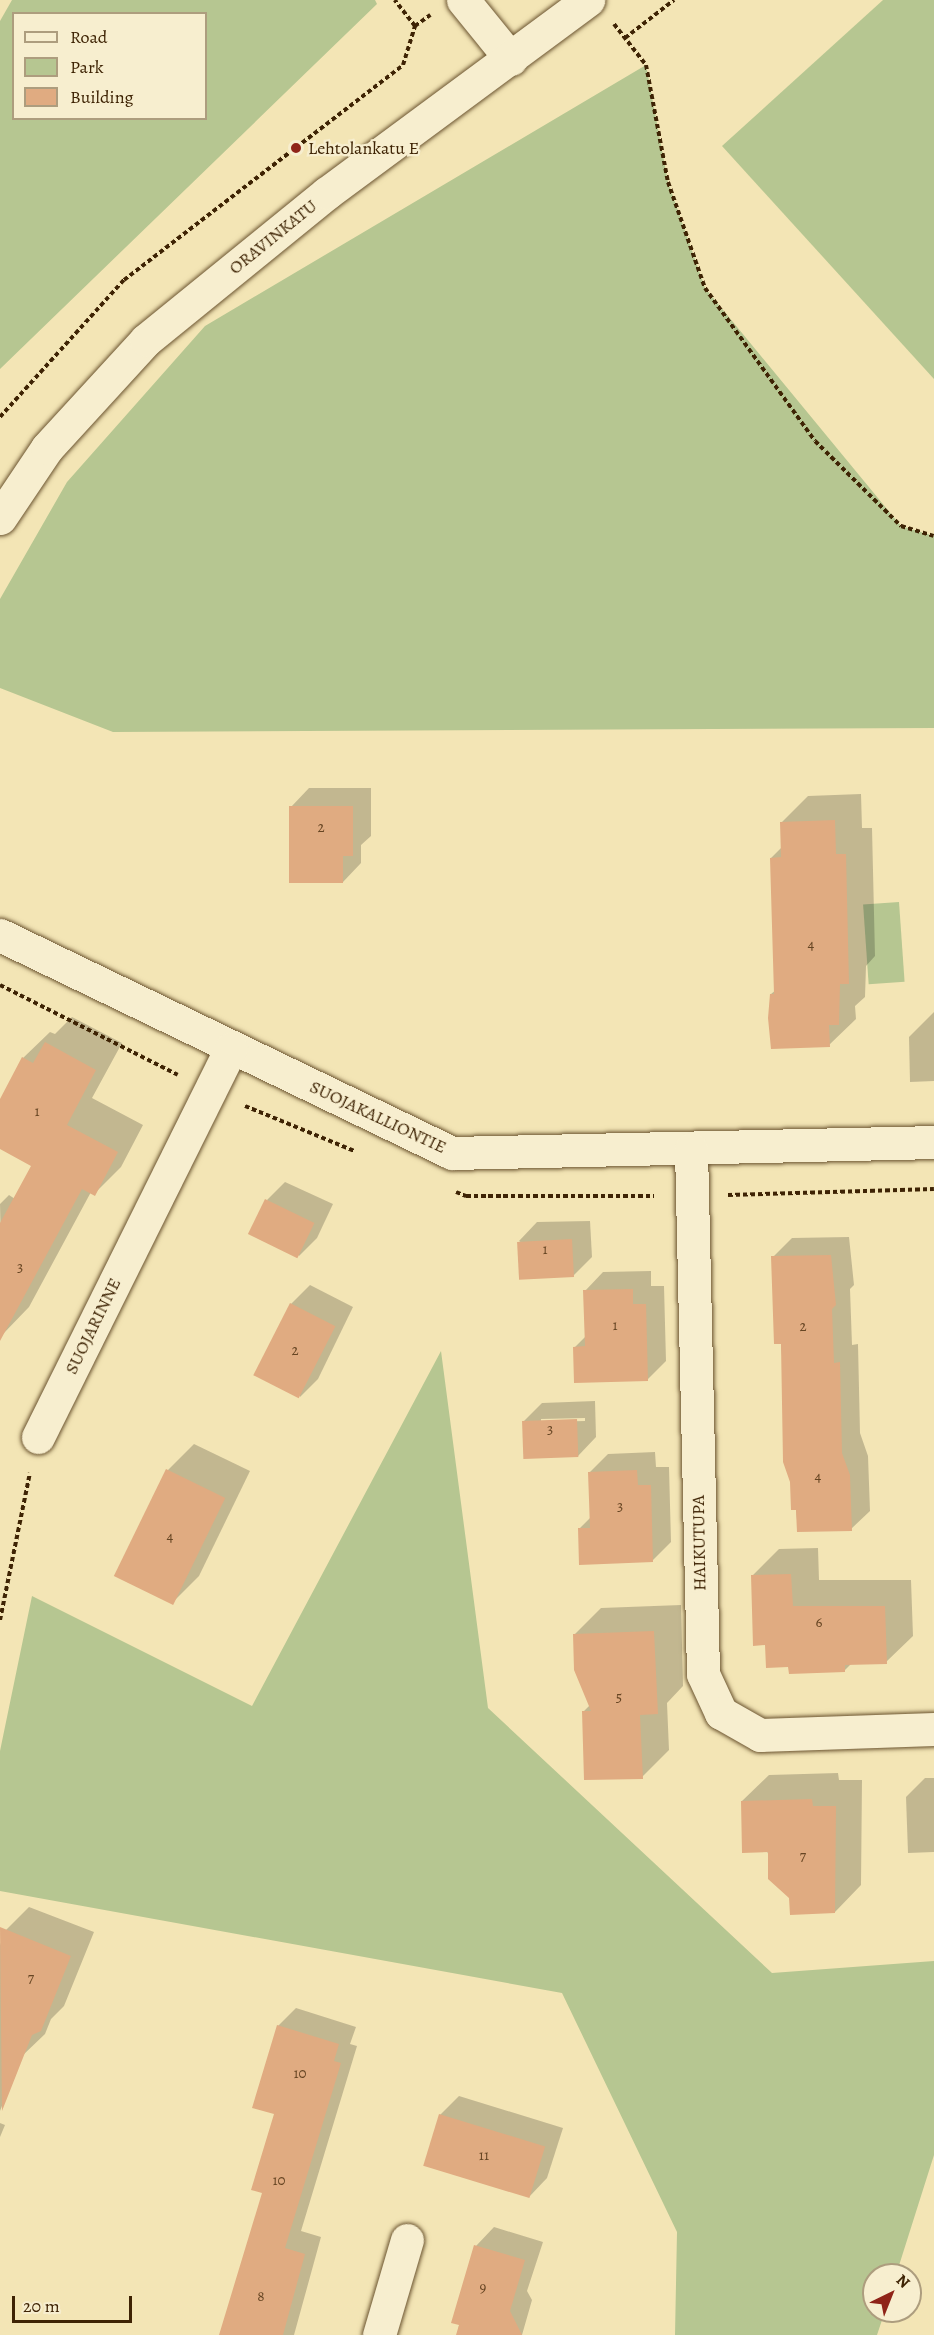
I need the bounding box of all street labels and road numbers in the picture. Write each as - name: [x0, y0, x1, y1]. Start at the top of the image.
- street label: ORAVINKATU: [225, 195, 321, 279]
- street label: SUOJAKALLIONTIE: [306, 1076, 450, 1158]
- street label: SUOJARINNE: [60, 1274, 126, 1378]
- street label: HAIKUTUPA: [687, 1495, 711, 1591]

